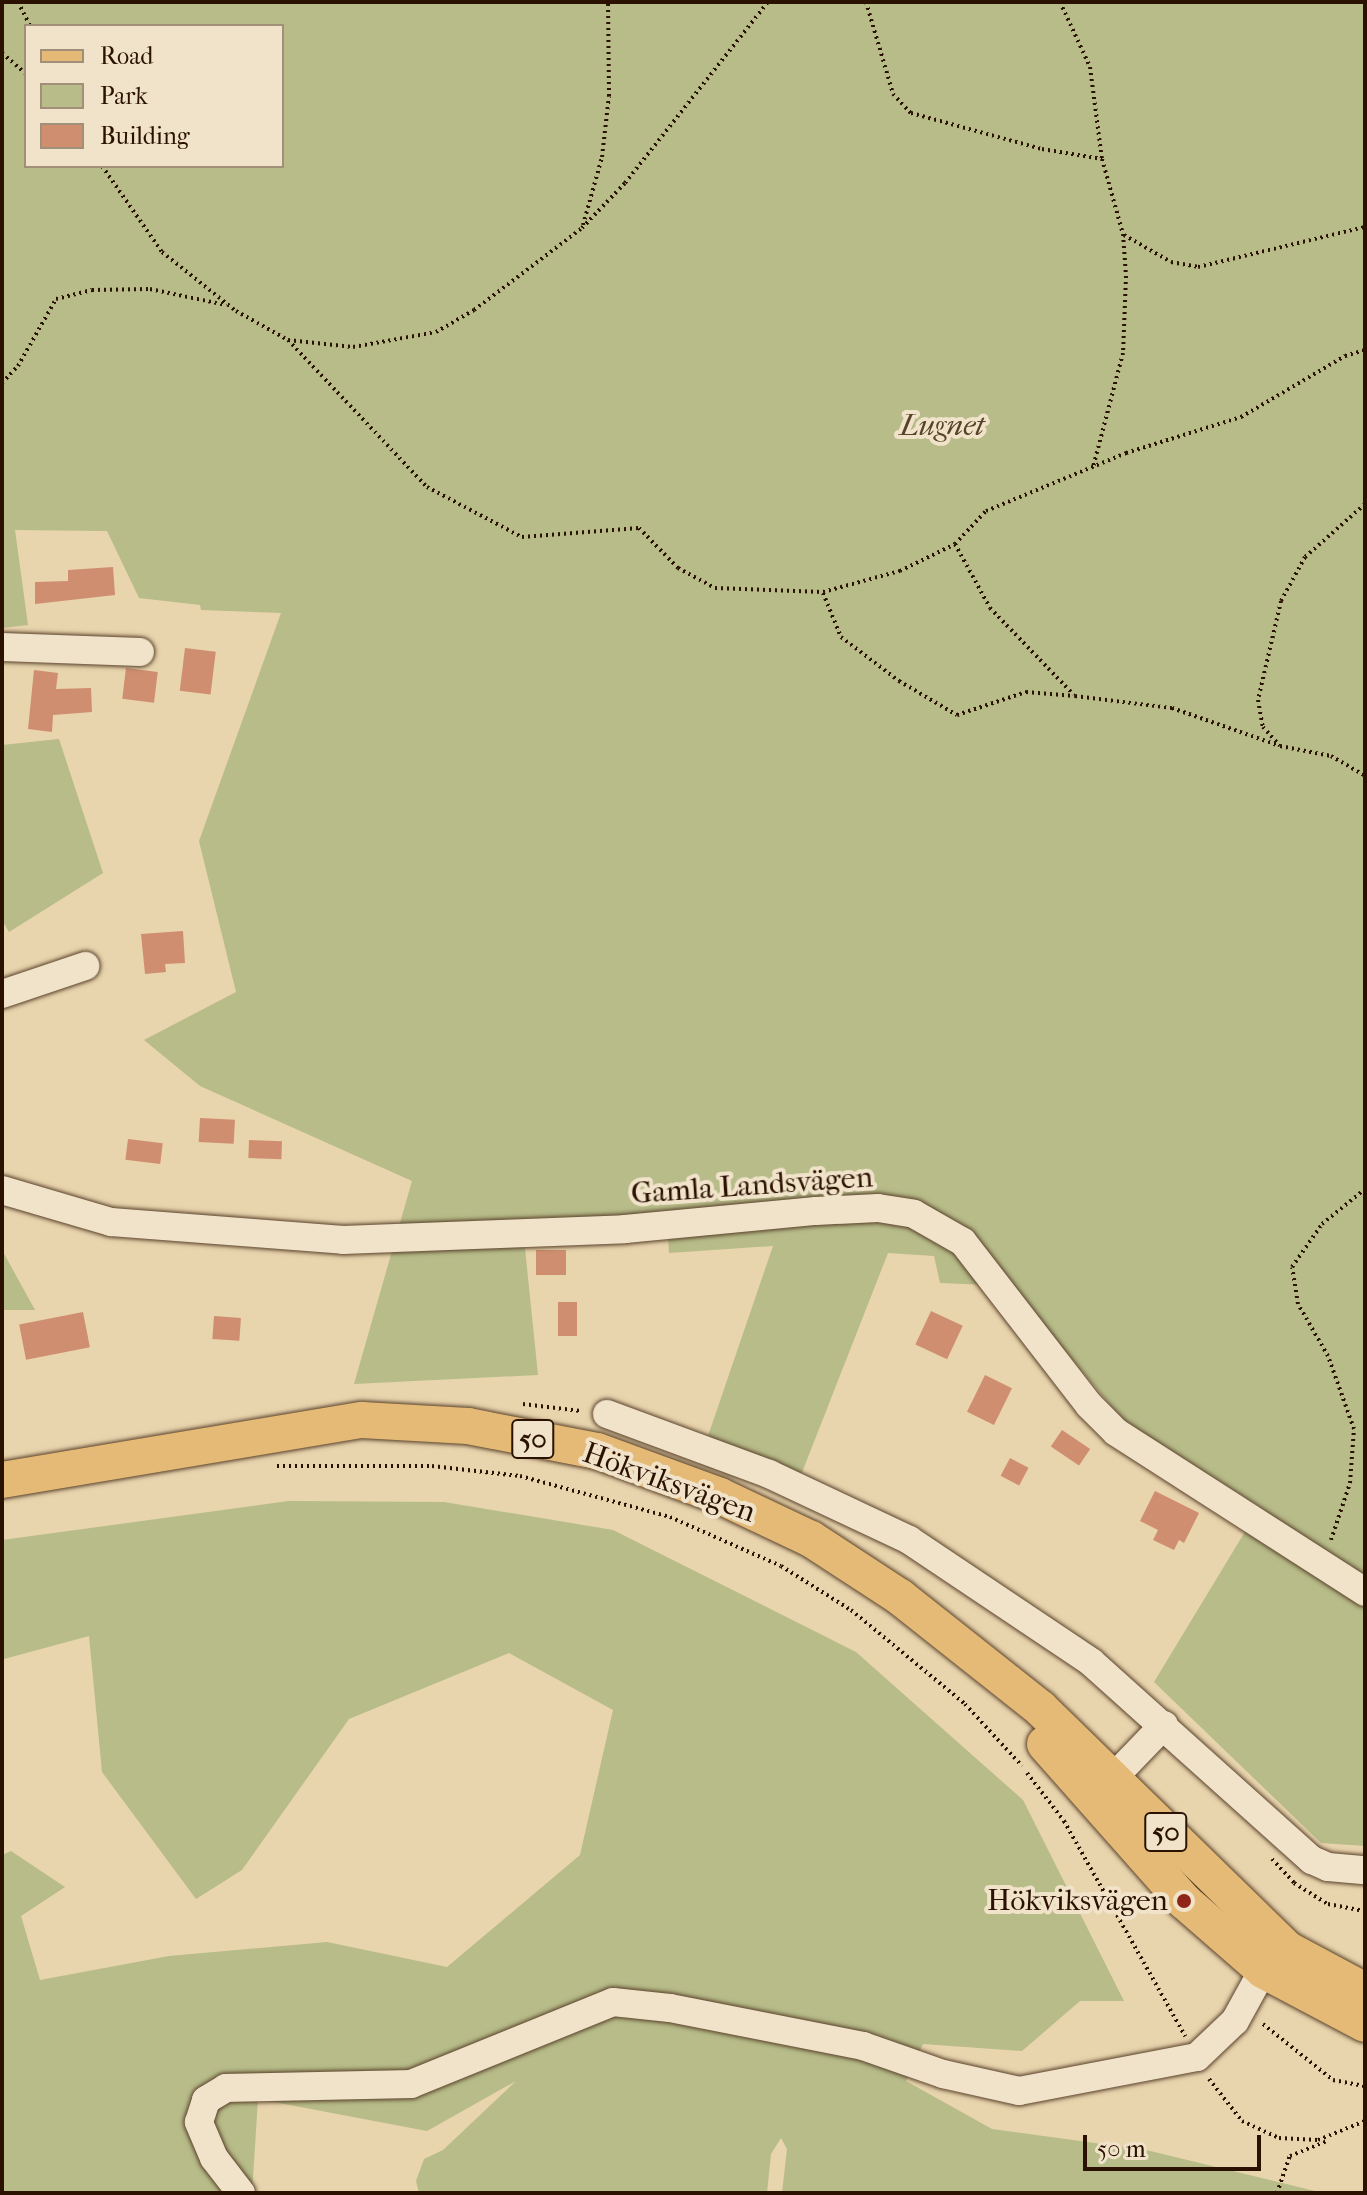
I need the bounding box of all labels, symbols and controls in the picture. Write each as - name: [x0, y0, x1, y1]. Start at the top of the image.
- legend: [24, 24, 284, 168]
- text: Road: [100, 42, 153, 70]
- text: Park: [100, 82, 148, 110]
- text: Building: [100, 122, 190, 150]
- park label: Lugnet: [900, 408, 984, 444]
- street label: Gamla Landsvägen: [630, 1160, 874, 1212]
- road number: 50: [511, 1415, 555, 1463]
- street label: Hökviksvägen: [578, 1435, 760, 1531]
- road number: 50: [1144, 1808, 1188, 1856]
- place label: Hökviksvägen: [987, 1883, 1168, 1919]
- marker: Hökviksvägen: [1175, 1892, 1193, 1910]
- scale bar: [1087, 2119, 1265, 2169]
- text: 50 m: [1097, 2135, 1146, 2163]

